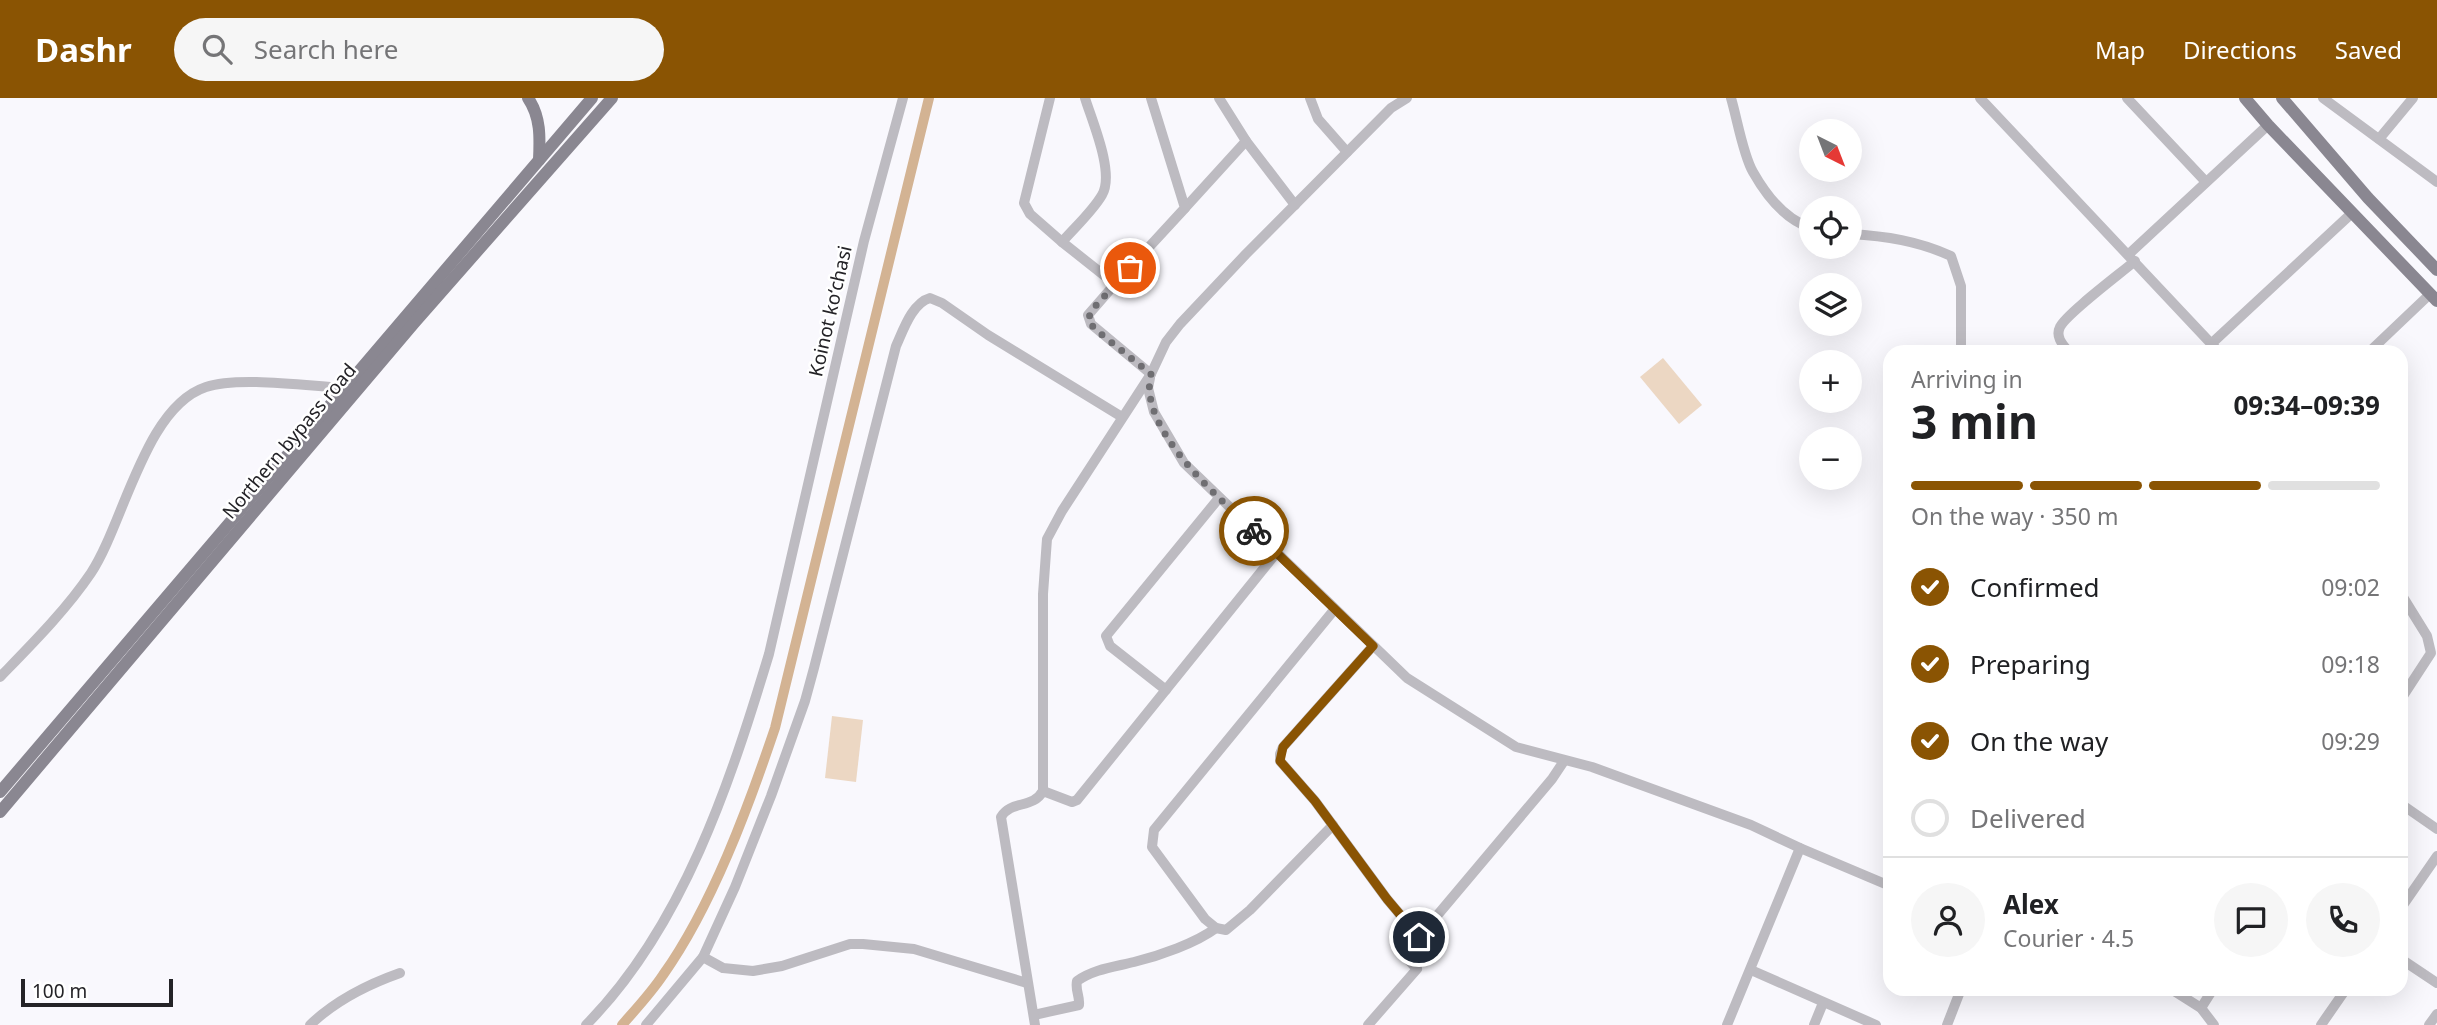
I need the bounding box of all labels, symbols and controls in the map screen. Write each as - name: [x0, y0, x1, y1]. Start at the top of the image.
- search box: [174, 18, 664, 81]
- text: Dashr: [35, 27, 132, 72]
- icon: search: [198, 30, 236, 68]
- text: Search here: [254, 31, 398, 67]
- text: Map: [2095, 33, 2145, 66]
- text: Directions: [2183, 33, 2297, 66]
- text: Saved: [2335, 33, 2402, 66]
- north arrow: [1799, 119, 1862, 182]
- map controls: [1799, 119, 1862, 490]
- button: locate: [1799, 196, 1862, 259]
- pin: [1100, 238, 1160, 298]
- street label: Koinot koʻchasi: [802, 243, 858, 379]
- icon: bag: [1111, 249, 1149, 287]
- button: layers: [1799, 273, 1862, 336]
- button: +: [1799, 350, 1862, 413]
- street label: Northern bypass road: [216, 358, 362, 524]
- text: Arriving in: [1911, 363, 2023, 395]
- text: 09:34–09:39: [2233, 387, 2380, 423]
- text: 3 min: [1911, 390, 2038, 452]
- button: −: [1799, 427, 1862, 490]
- courier: [1219, 496, 1289, 566]
- text: On the way · 350 m: [1911, 500, 2118, 532]
- icon: bike: [1235, 512, 1273, 550]
- icon: check: [1911, 568, 1949, 606]
- text: Confirmed: [1970, 569, 2100, 605]
- text: 09:02: [2321, 571, 2380, 603]
- icon: check: [1911, 645, 1949, 683]
- text: Preparing: [1970, 646, 2091, 682]
- text: 09:18: [2321, 648, 2380, 680]
- icon: check: [1911, 722, 1949, 760]
- text: On the way: [1970, 723, 2108, 759]
- text: 09:29: [2321, 725, 2380, 757]
- text: Delivered: [1970, 800, 2086, 836]
- button: person: [1911, 883, 1985, 957]
- button: chat: [2214, 883, 2288, 957]
- button: phone: [2306, 883, 2380, 957]
- text: Alex: [2003, 886, 2059, 922]
- pin: [1389, 907, 1449, 967]
- icon: home: [1400, 918, 1438, 956]
- text: Courier · 4.5: [2003, 922, 2134, 954]
- scale bar: [21, 976, 173, 1008]
- text: 100 m: [32, 978, 87, 1004]

